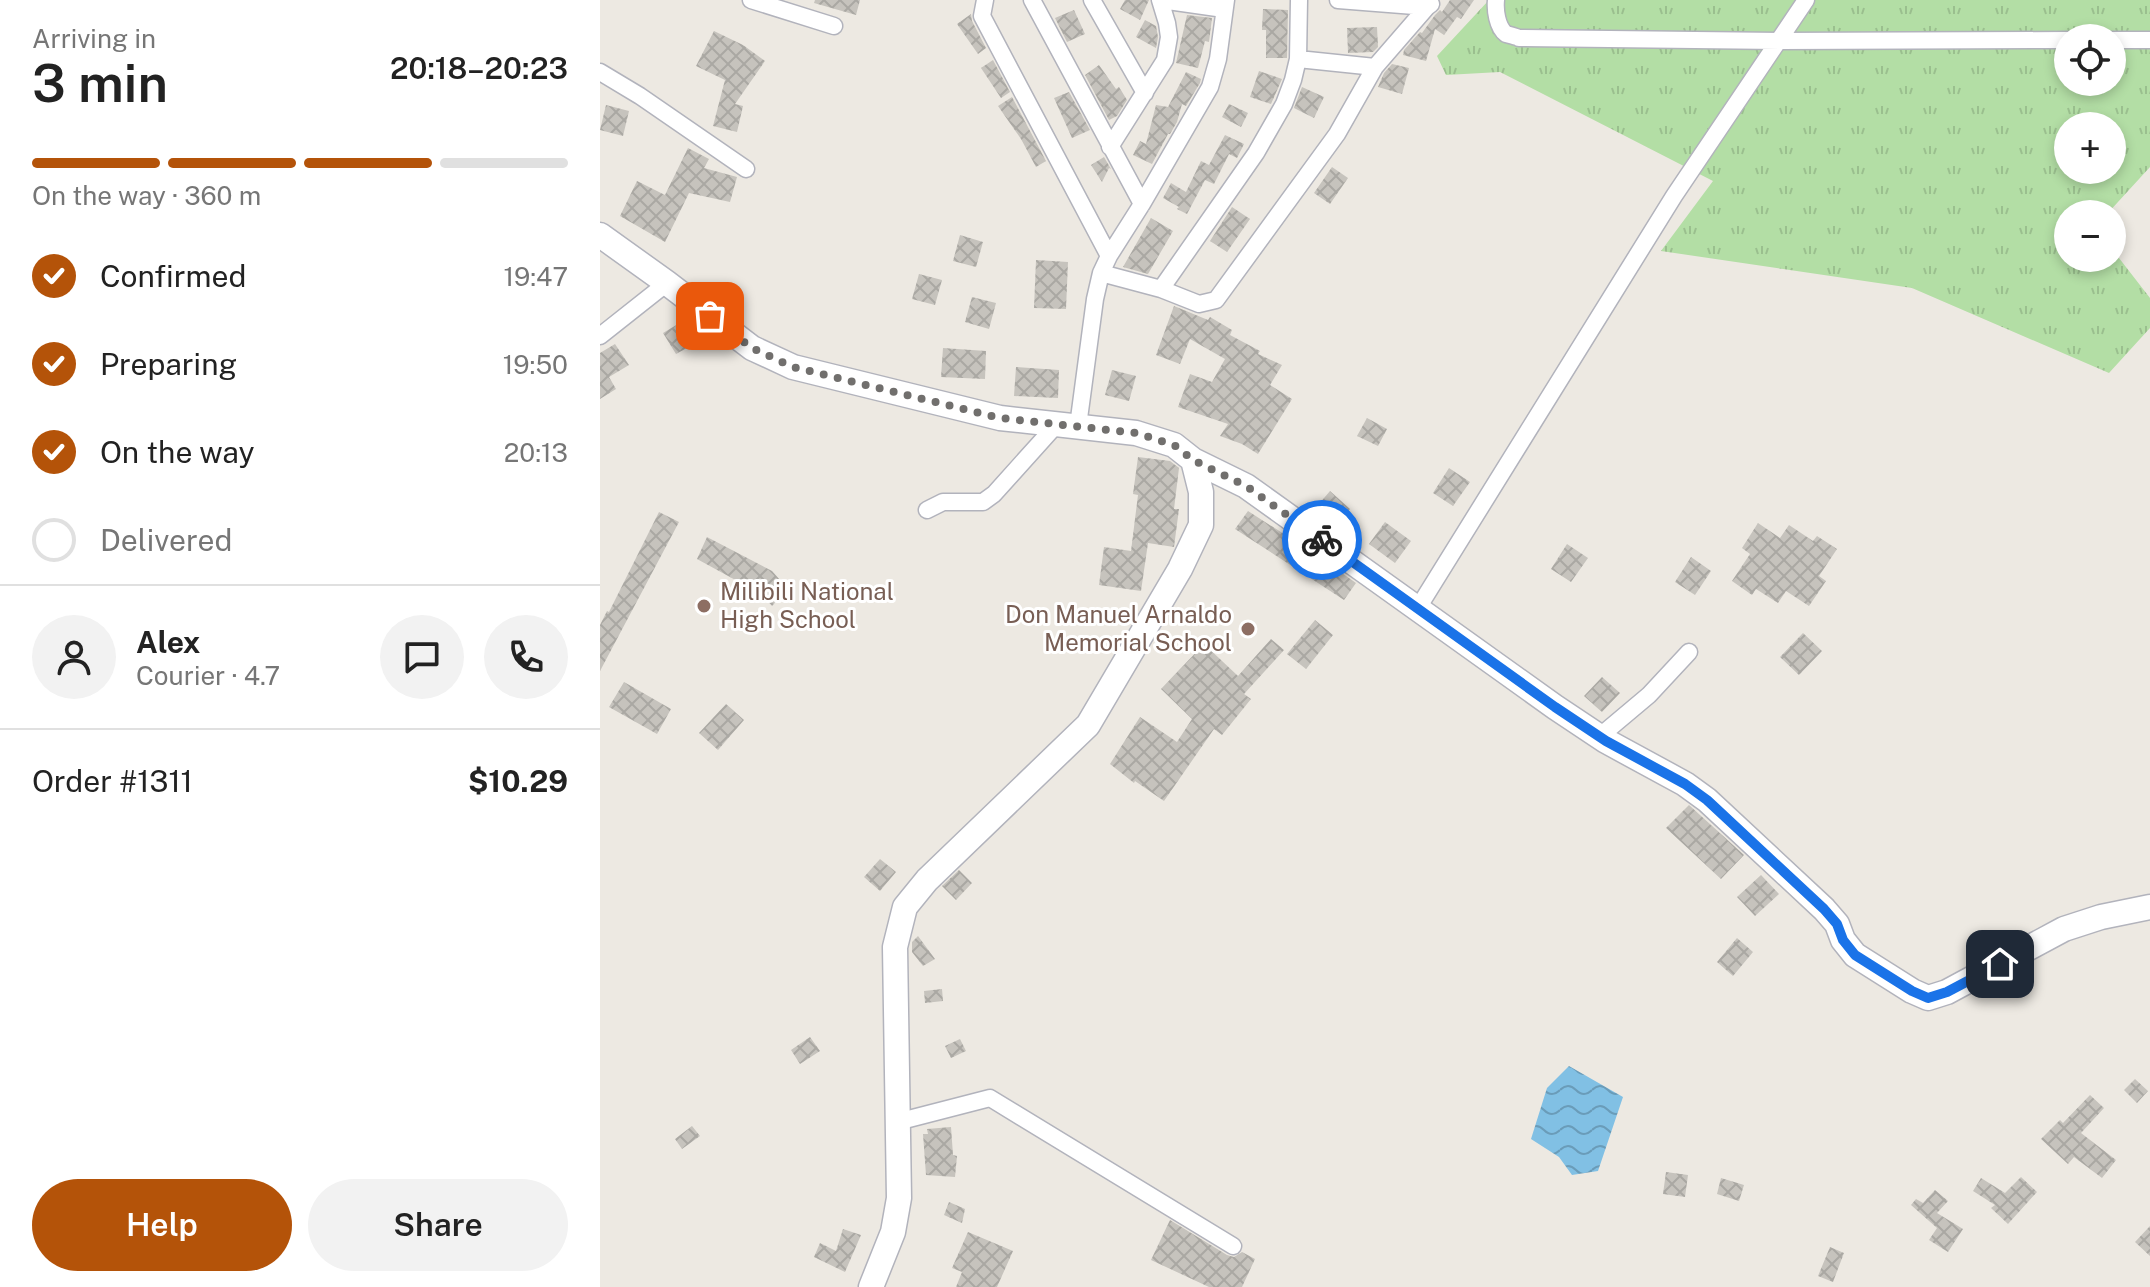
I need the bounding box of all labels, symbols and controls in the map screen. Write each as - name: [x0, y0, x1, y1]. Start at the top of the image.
- text: Arriving in: [32, 23, 156, 54]
- map controls: [2054, 24, 2126, 272]
- button: locate: [2054, 24, 2126, 96]
- text: 20:18–20:23: [390, 50, 568, 86]
- text: 3 min: [32, 53, 168, 114]
- button: +: [2054, 112, 2126, 184]
- text: On the way · 360 m: [32, 180, 261, 211]
- button: −: [2054, 200, 2126, 272]
- icon: check: [32, 254, 76, 298]
- text: Confirmed: [100, 258, 246, 294]
- text: 19:47: [504, 261, 568, 292]
- pin: [676, 282, 744, 350]
- icon: bag: [688, 294, 732, 338]
- icon: check: [32, 342, 76, 386]
- text: Preparing: [100, 346, 237, 382]
- text: 19:50: [503, 349, 568, 380]
- icon: check: [32, 430, 76, 474]
- text: On the way: [100, 434, 254, 470]
- text: 20:13: [504, 437, 568, 468]
- courier: [1282, 500, 1362, 580]
- icon: bike: [1300, 518, 1344, 562]
- text: Delivered: [100, 522, 232, 558]
- place label: Milibili National High School: [720, 577, 894, 633]
- marker: Milibili National High School: [695, 597, 713, 615]
- place label: Don Manuel Arnaldo Memorial School: [1005, 600, 1232, 656]
- button: person: [32, 615, 116, 699]
- button: chat: [380, 615, 464, 699]
- button: phone: [484, 615, 568, 699]
- marker: Don Manuel Arnaldo Memorial School: [1239, 620, 1257, 638]
- text: Alex: [136, 624, 200, 660]
- text: Courier · 4.7: [136, 660, 280, 691]
- text: Order #1311: [32, 763, 193, 799]
- text: $10.29: [468, 763, 568, 799]
- pin: [1966, 930, 2034, 998]
- icon: home: [1978, 942, 2022, 986]
- button: Help: [32, 1179, 292, 1271]
- button: Share: [308, 1179, 568, 1271]

